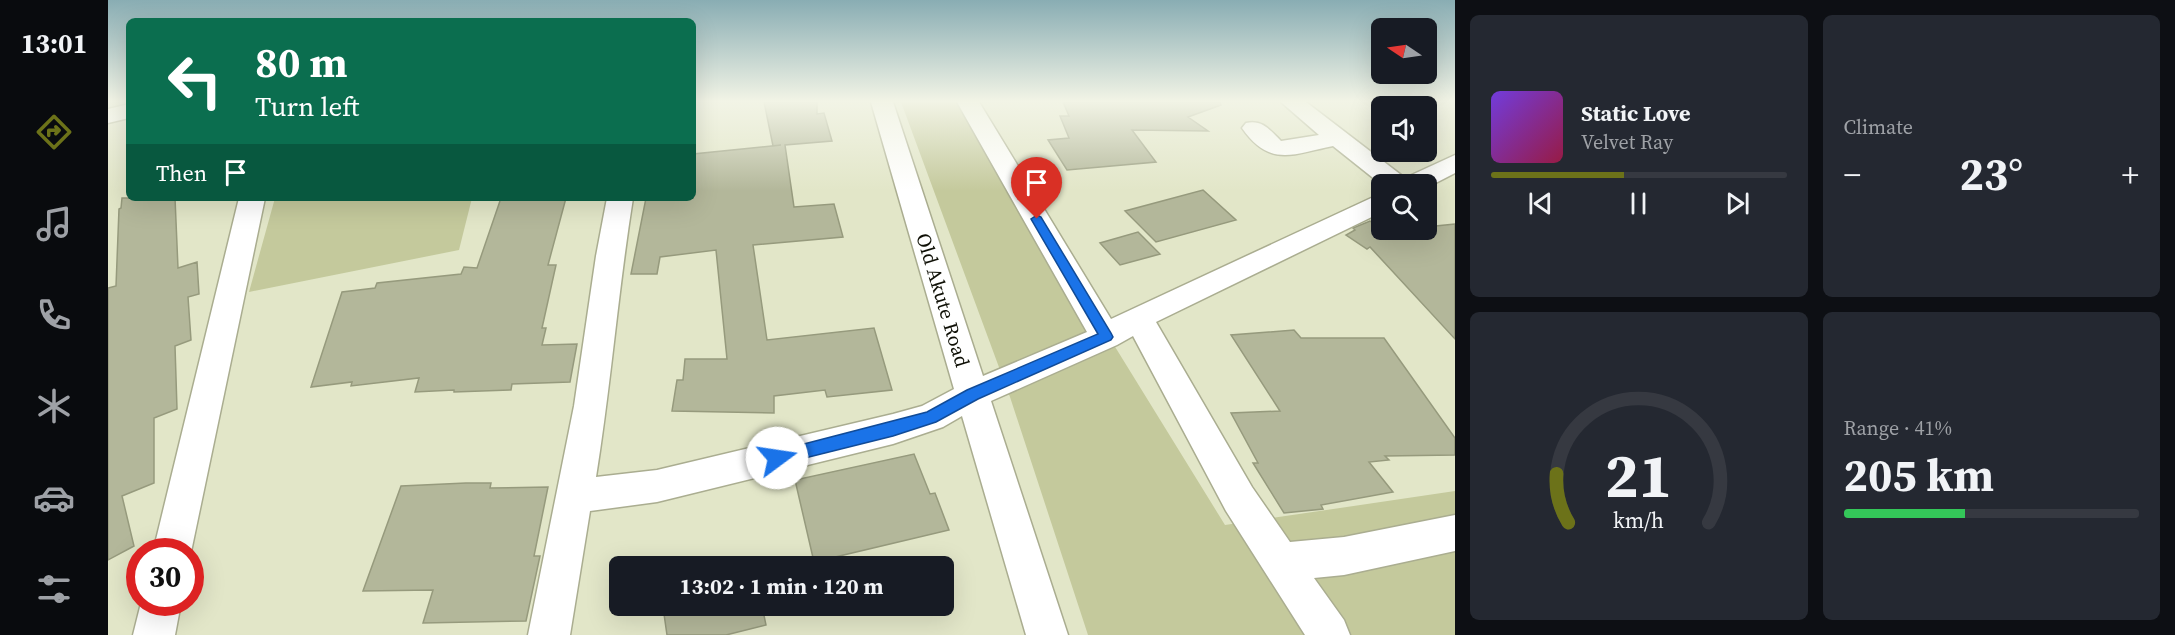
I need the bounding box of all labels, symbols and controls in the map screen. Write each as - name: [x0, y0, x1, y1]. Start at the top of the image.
- north arrow: [1371, 18, 1437, 84]
- map controls: [1371, 18, 1437, 240]
- text: 13:01: [21, 25, 87, 62]
- text: 80 m: [255, 33, 348, 91]
- icon: left: [156, 42, 234, 120]
- text: Turn left: [255, 88, 359, 125]
- button: sound: [1371, 96, 1437, 162]
- text: Static Love: [1581, 98, 1691, 128]
- icon: directions: [33, 111, 75, 153]
- text: Climate: [1844, 113, 1913, 141]
- text: Velvet Ray: [1581, 128, 1673, 156]
- text: 23°: [1959, 143, 2023, 205]
- text: −: [1844, 152, 1861, 197]
- text: +: [2121, 152, 2139, 197]
- icon: arrive: [219, 156, 252, 189]
- pin: [1011, 157, 1062, 219]
- text: Then: [156, 158, 207, 188]
- icon: arrive: [1020, 166, 1053, 199]
- button: search: [1371, 174, 1437, 240]
- icon: previous: [1524, 187, 1557, 220]
- icon: pause: [1622, 187, 1655, 220]
- icon: next: [1721, 187, 1754, 220]
- icon: music: [33, 203, 75, 245]
- street label: Old Akute Road: [909, 230, 977, 371]
- icon: phone: [33, 294, 75, 336]
- icon: climate: [33, 385, 75, 427]
- text: Range · 41%: [1844, 414, 1952, 442]
- position arrow: [745, 426, 809, 490]
- text: 21: [1605, 432, 1673, 518]
- text: 205 km: [1844, 444, 1994, 506]
- icon: car: [33, 477, 75, 519]
- text: km/h: [1613, 506, 1664, 535]
- speed limit sign: 30: [126, 538, 204, 616]
- icon: filters: [33, 568, 75, 610]
- text: 13:02 · 1 min · 120 m: [680, 571, 883, 601]

